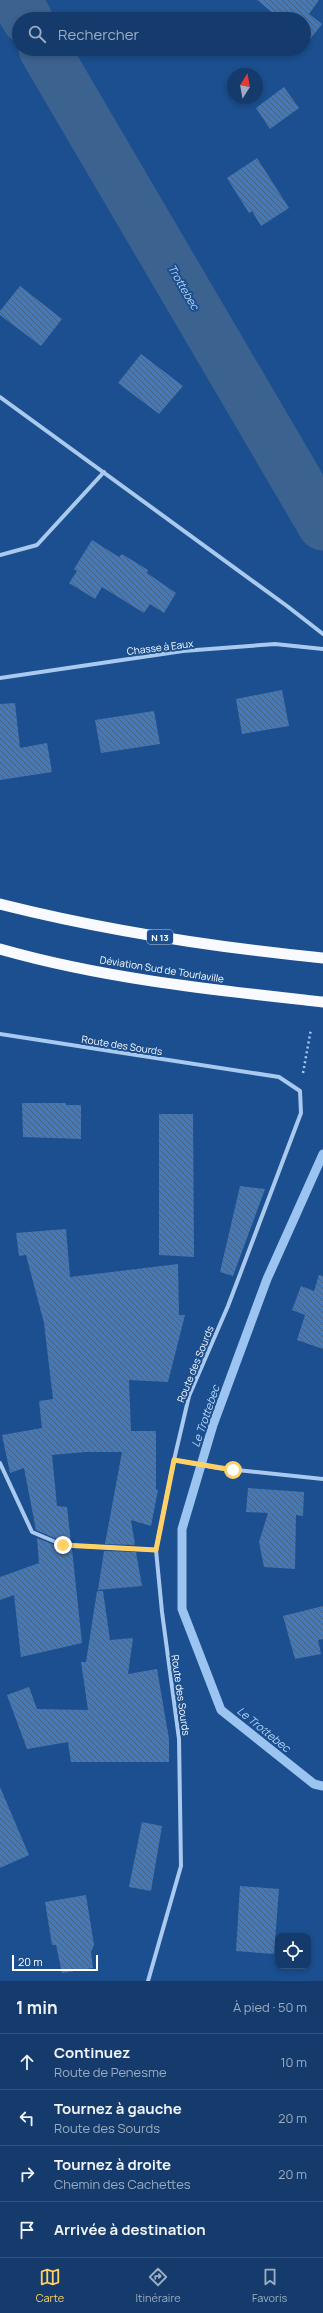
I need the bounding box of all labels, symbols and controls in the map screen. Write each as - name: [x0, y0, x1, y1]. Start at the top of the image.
- search box: [12, 12, 311, 56]
- icon: search: [26, 23, 48, 45]
- text: Rechercher: [58, 24, 139, 45]
- north arrow: [227, 68, 263, 104]
- water label: Trottebec: [165, 262, 203, 313]
- street label: Chasse à Eaux: [126, 636, 195, 658]
- road number: N 13: [147, 930, 173, 944]
- street label: Déviation Sud de Tourlaville: [99, 952, 225, 986]
- street label: Route des Sourds: [81, 1032, 163, 1058]
- street label: Route des Sourds: [173, 1324, 217, 1404]
- water label: Le Trottebec: [187, 1382, 223, 1449]
- route start: [224, 1461, 242, 1479]
- route end: [54, 1536, 72, 1554]
- street label: Route des Sourds: [168, 1654, 194, 1736]
- water label: Le Trottebec: [234, 1703, 294, 1756]
- map controls: [275, 1933, 311, 1969]
- button: locate: [275, 1933, 311, 1969]
- scale bar: [12, 1953, 98, 1972]
- text: 20 m: [18, 1954, 43, 1969]
- text: 1 min: [16, 1996, 58, 2019]
- text: À pied · 50 m: [233, 1998, 307, 2016]
- text: Continuez: [54, 2042, 130, 2063]
- icon: ahead: [16, 2051, 38, 2073]
- text: 10 m: [280, 2053, 307, 2071]
- text: Route de Penesme: [54, 2063, 167, 2081]
- text: Tournez à gauche: [54, 2098, 182, 2119]
- icon: left: [16, 2107, 38, 2129]
- text: 20 m: [278, 2109, 307, 2127]
- text: Route des Sourds: [54, 2119, 160, 2137]
- text: Tournez à droite: [54, 2154, 171, 2175]
- icon: right: [16, 2163, 38, 2185]
- text: 20 m: [278, 2165, 307, 2183]
- text: Chemin des Cachettes: [54, 2175, 191, 2193]
- icon: arrive: [16, 2219, 38, 2241]
- text: Arrivée à destination: [54, 2219, 206, 2240]
- tab: Carte: [36, 2266, 64, 2305]
- tab: Itinéraire: [135, 2266, 181, 2305]
- tab: Favoris: [252, 2266, 287, 2305]

